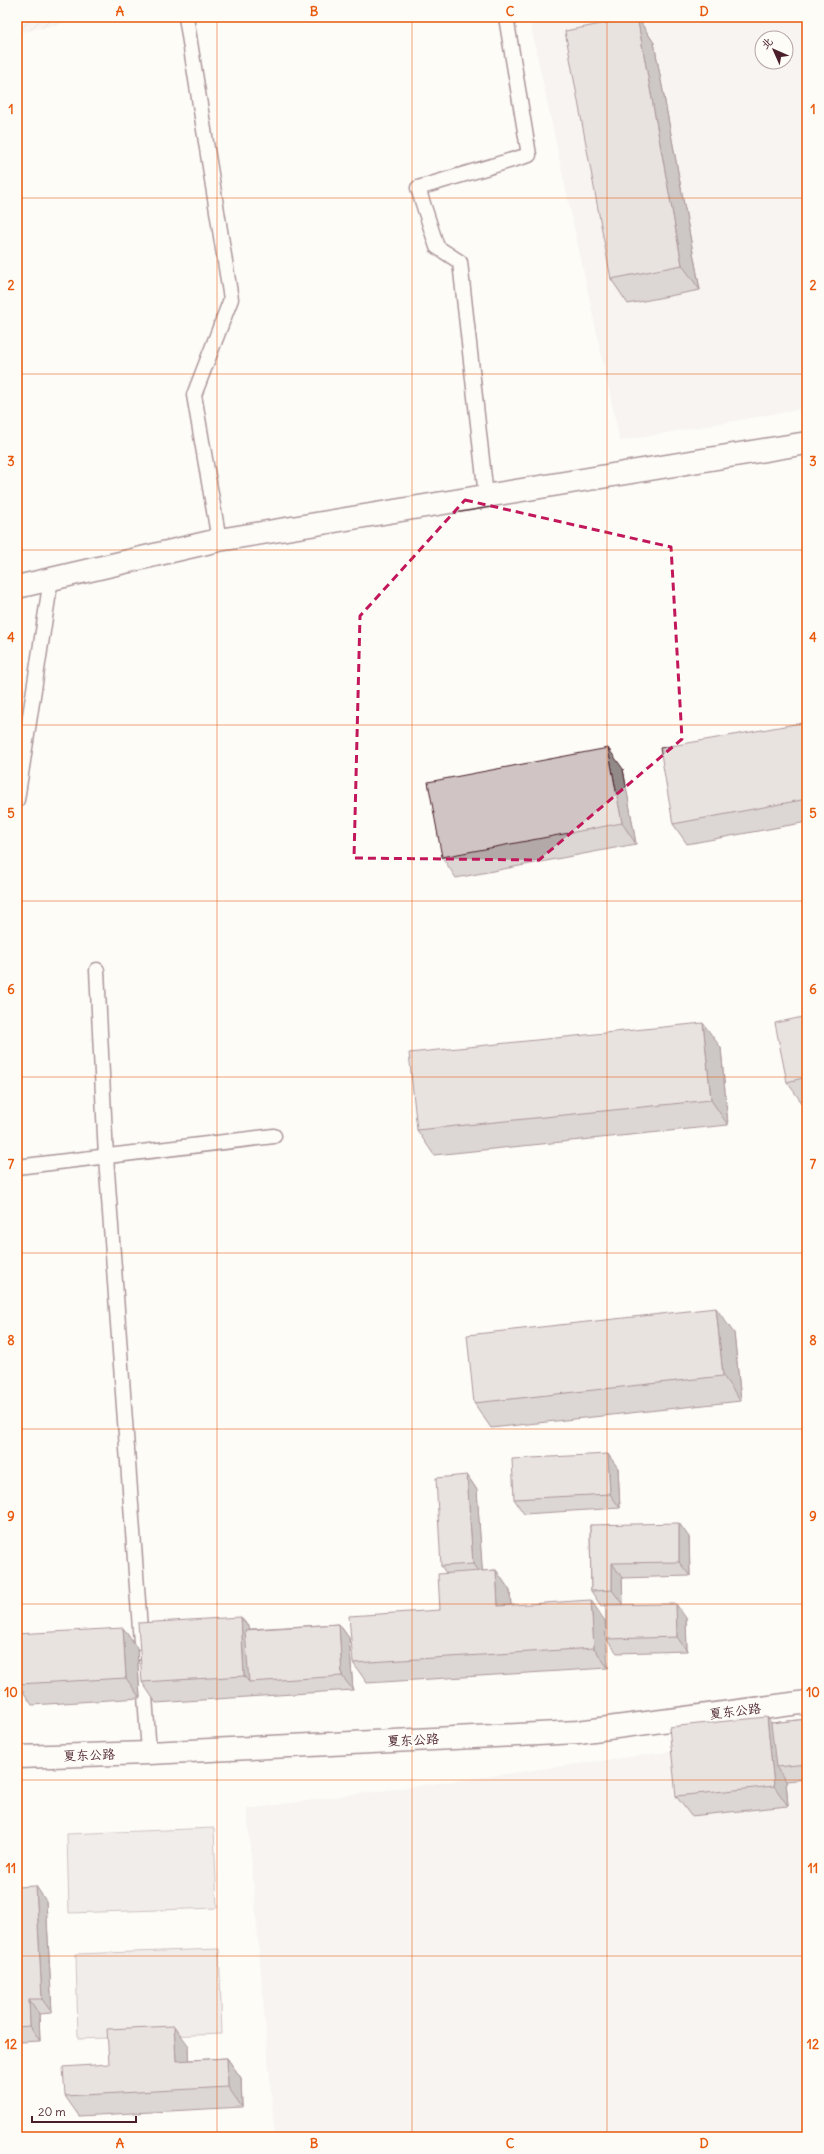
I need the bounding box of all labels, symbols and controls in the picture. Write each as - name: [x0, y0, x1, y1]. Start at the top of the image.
- text: A: [116, 3, 125, 20]
- text: B: [310, 3, 319, 20]
- text: C: [506, 3, 515, 20]
- text: D: [699, 3, 709, 20]
- north arrow: [754, 30, 794, 70]
- text: 北: [758, 34, 776, 52]
- text: 1: [8, 101, 14, 118]
- text: 1: [810, 101, 816, 118]
- text: 2: [7, 277, 15, 294]
- text: 2: [809, 277, 817, 294]
- text: 3: [7, 453, 15, 470]
- text: 3: [809, 453, 817, 470]
- text: 4: [7, 629, 15, 646]
- text: 4: [809, 629, 817, 646]
- text: 5: [7, 805, 15, 822]
- text: 5: [809, 805, 817, 822]
- text: 6: [7, 981, 15, 998]
- text: 6: [809, 981, 817, 998]
- text: 7: [8, 1156, 15, 1173]
- text: 7: [810, 1156, 817, 1173]
- text: 8: [7, 1332, 15, 1349]
- text: 8: [809, 1332, 817, 1349]
- text: 9: [7, 1508, 15, 1525]
- text: 9: [809, 1508, 817, 1525]
- text: 10: [4, 1684, 18, 1701]
- text: 10: [806, 1684, 820, 1701]
- street label: 夏东公路: [708, 1699, 762, 1723]
- street label: 夏东公路: [387, 1730, 439, 1750]
- street label: 夏东公路: [63, 1746, 115, 1764]
- text: 11: [6, 1860, 16, 1877]
- text: 11: [808, 1860, 818, 1877]
- text: 12: [5, 2036, 17, 2053]
- text: 12: [807, 2036, 819, 2053]
- scale bar: [32, 2098, 136, 2124]
- text: 20 m: [38, 2104, 66, 2119]
- text: A: [116, 2135, 125, 2152]
- text: B: [310, 2135, 319, 2152]
- text: C: [506, 2135, 515, 2152]
- text: D: [699, 2135, 709, 2152]

